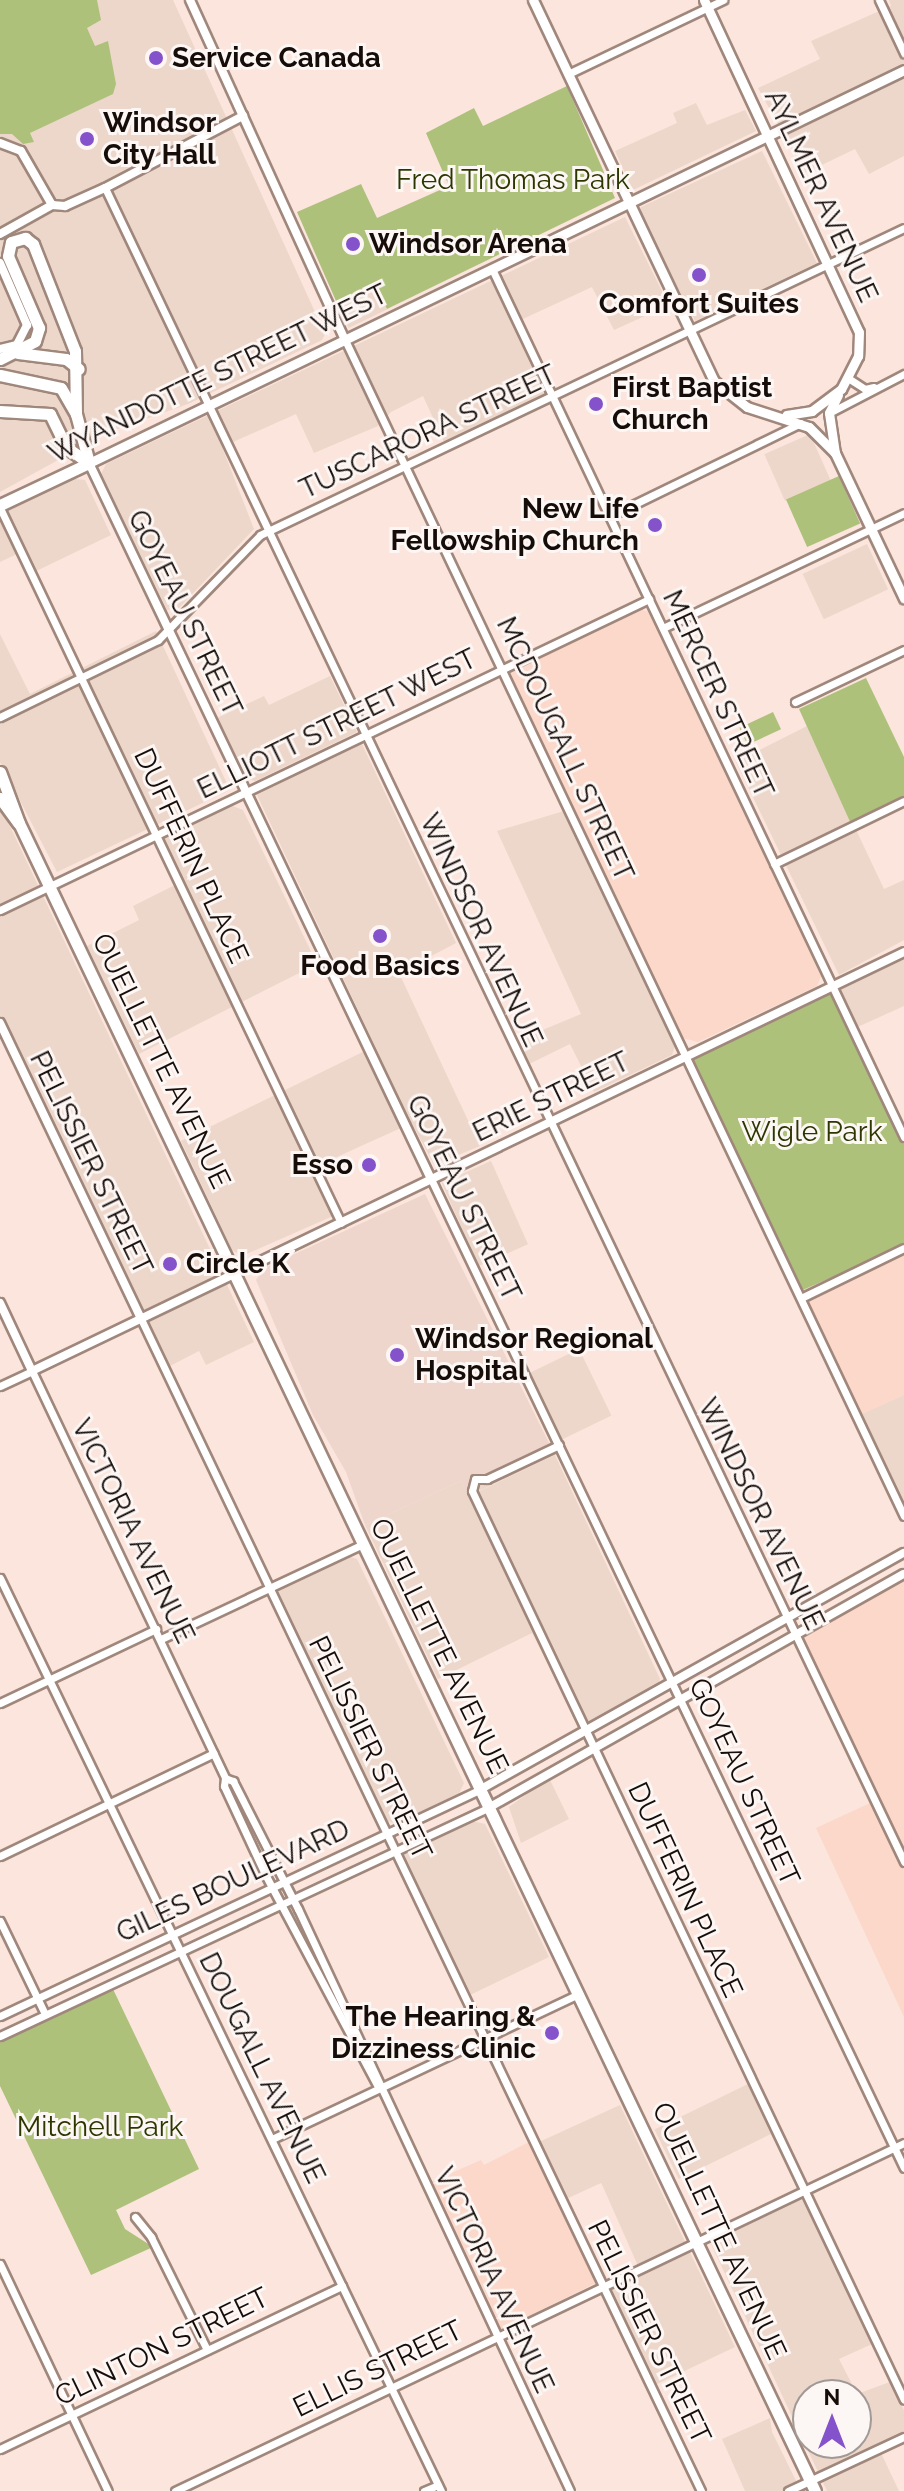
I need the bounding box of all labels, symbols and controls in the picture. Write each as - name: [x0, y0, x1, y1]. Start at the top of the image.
- place label: Service Canada: [172, 41, 381, 75]
- marker: Service Canada: [147, 49, 165, 67]
- street label: AYLMER AVENUE: [757, 84, 885, 308]
- place label: Windsor City Hall: [103, 106, 217, 172]
- marker: Windsor City Hall: [78, 130, 96, 148]
- park label: Fred Thomas Park: [396, 163, 630, 197]
- place label: Windsor Arena: [369, 227, 568, 261]
- marker: Windsor Arena: [344, 235, 362, 253]
- marker: Comfort Suites: [690, 266, 708, 284]
- street label: WYANDOTTE STREET WEST: [42, 277, 394, 471]
- place label: Comfort Suites: [599, 287, 799, 321]
- street label: TUSCARORA STREET: [294, 358, 562, 506]
- place label: First Baptist Church: [612, 371, 772, 437]
- marker: First Baptist Church: [587, 395, 605, 413]
- place label: New Life Fellowship Church: [391, 492, 639, 558]
- street label: GOYEAU STREET: [121, 505, 249, 721]
- marker: New Life Fellowship Church: [646, 516, 664, 534]
- street label: MERCER STREET: [655, 585, 781, 803]
- street label: MCDOUGALL STREET: [489, 611, 641, 887]
- street label: ELLIOTT STREET WEST: [191, 641, 483, 807]
- street label: DUFFERIN PLACE: [126, 743, 256, 969]
- street label: WINDSOR AVENUE: [412, 808, 550, 1052]
- marker: Food Basics: [371, 927, 389, 945]
- street label: OUELLETTE AVENUE: [84, 928, 238, 1194]
- place label: Food Basics: [300, 949, 460, 983]
- street label: ERIE STREET: [467, 1045, 635, 1149]
- street label: PELISSIER STREET: [22, 1046, 160, 1280]
- street label: GOYEAU STREET: [400, 1090, 528, 1306]
- park label: Wigle Park: [741, 1115, 883, 1149]
- place label: Esso: [292, 1148, 353, 1182]
- marker: Esso: [360, 1156, 378, 1174]
- place label: Circle K: [186, 1247, 290, 1281]
- marker: Circle K: [161, 1255, 179, 1273]
- place label: Windsor Regional Hospital: [415, 1322, 654, 1388]
- marker: Windsor Regional Hospital: [386, 1344, 408, 1366]
- street label: WINDSOR AVENUE: [690, 1392, 832, 1636]
- street label: VICTORIA AVENUE: [64, 1413, 202, 1649]
- street label: OUELLETTE AVENUE: [362, 1513, 516, 1779]
- street label: PELISSIER STREET: [301, 1631, 439, 1865]
- street label: GOYEAU STREET: [681, 1673, 807, 1891]
- street label: DUFFERIN PLACE: [620, 1777, 750, 2003]
- street label: GILES BOULEVARD: [111, 1812, 355, 1950]
- street label: DOUGALL AVENUE: [191, 1946, 333, 2190]
- place label: The Hearing & Dizziness Clinic: [331, 2000, 536, 2066]
- marker: The Hearing & Dizziness Clinic: [543, 2024, 561, 2042]
- street label: OUELLETTE AVENUE: [645, 2097, 793, 2365]
- park label: Mitchell Park: [16, 2110, 184, 2144]
- street label: VICTORIA AVENUE: [427, 2161, 561, 2399]
- street label: PELISSIER STREET: [580, 2215, 718, 2449]
- street label: CLINTON STREET: [50, 2281, 274, 2413]
- street label: ELLIS STREET: [288, 2314, 468, 2424]
- north arrow: [792, 2379, 872, 2459]
- text: N: [824, 2384, 840, 2410]

